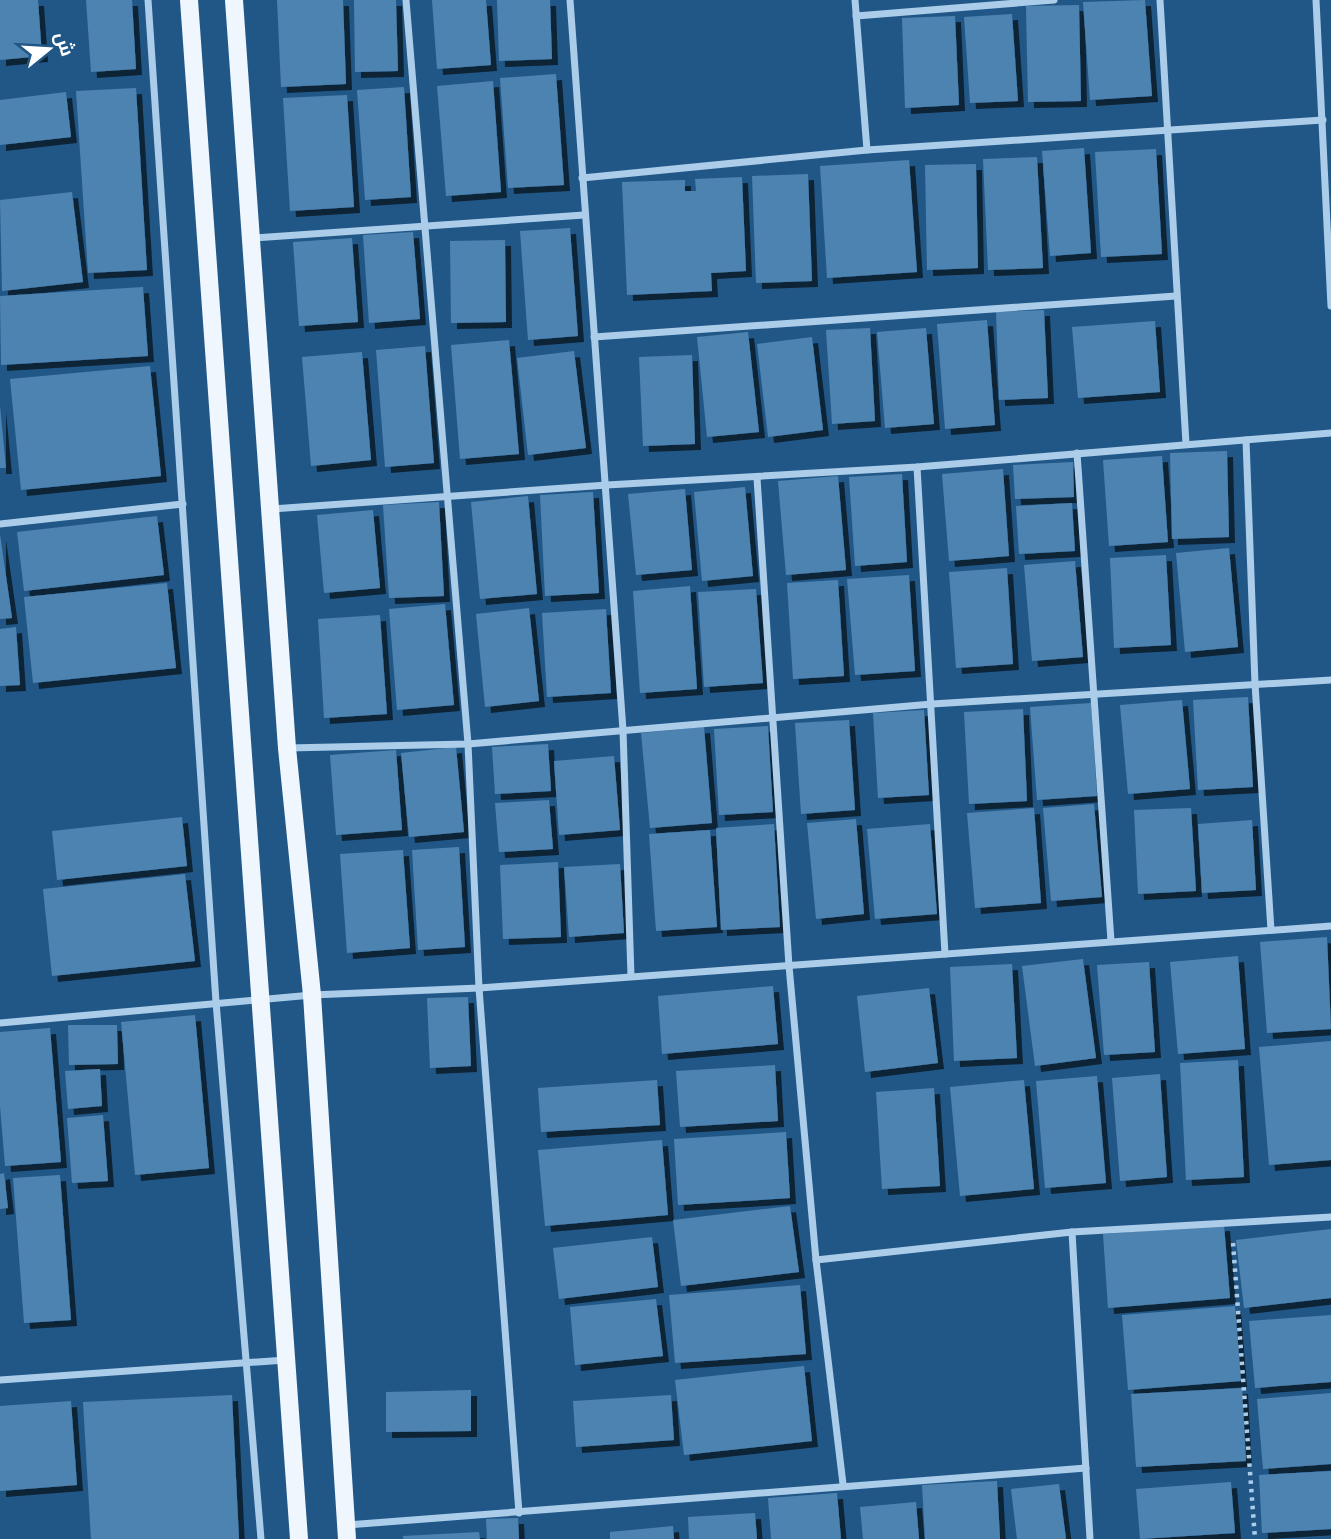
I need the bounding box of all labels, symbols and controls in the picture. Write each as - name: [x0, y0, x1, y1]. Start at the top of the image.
- north arrow: [14, 14, 84, 84]
- text: ش: [50, 28, 80, 59]

